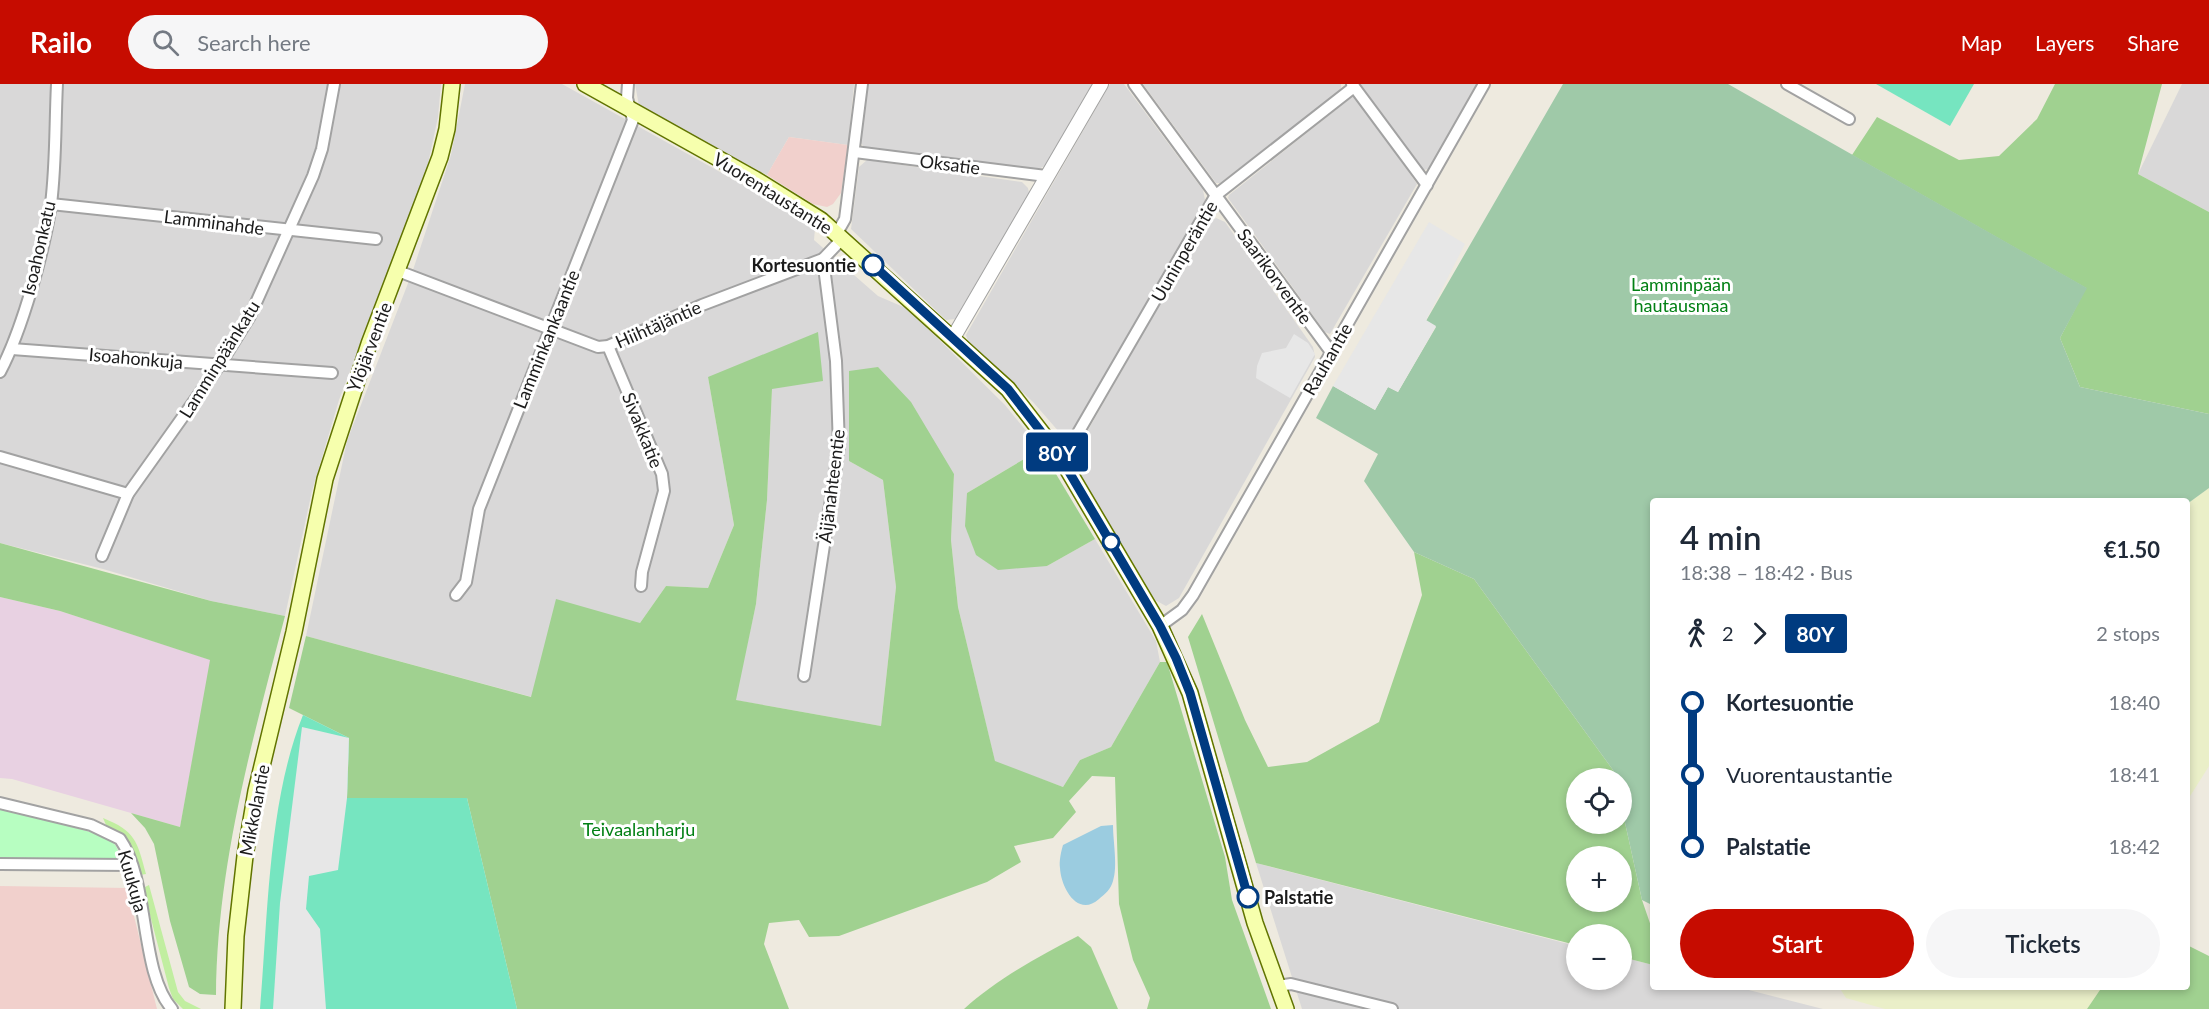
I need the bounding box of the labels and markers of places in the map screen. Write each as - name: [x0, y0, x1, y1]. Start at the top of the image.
- place label: Kortesuontie: [751, 254, 856, 276]
- marker: Kortesuontie: [862, 254, 884, 276]
- unlabelled marker: [1102, 533, 1120, 551]
- marker: Palstatie: [1237, 886, 1259, 908]
- place label: Palstatie: [1264, 886, 1334, 908]

